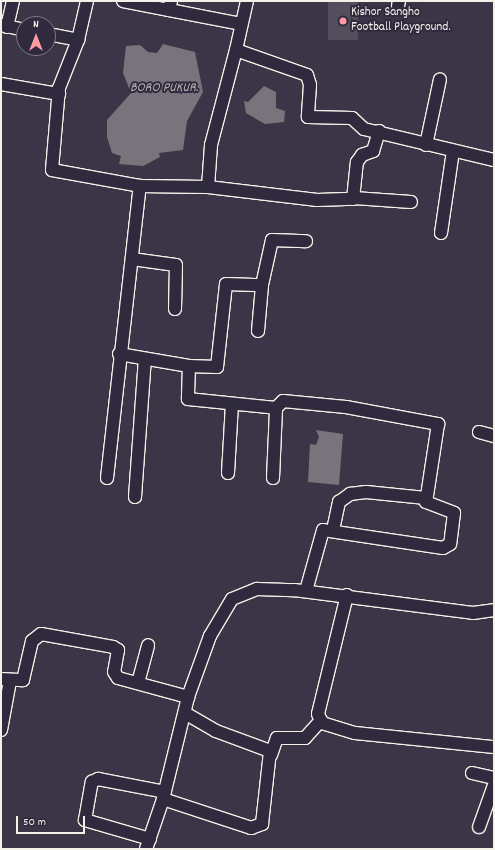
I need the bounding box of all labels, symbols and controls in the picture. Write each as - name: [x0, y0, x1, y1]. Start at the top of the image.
- place label: Kishor Sangho Football Playground.: [351, 6, 451, 37]
- north arrow: [16, 16, 56, 56]
- marker: Kishor Sangho Football Playground.: [338, 16, 348, 26]
- text: N: [33, 17, 39, 33]
- water label: BORO PUKUR.: [130, 80, 198, 96]
- scale bar: [18, 808, 87, 834]
- text: 50 m: [23, 814, 46, 831]

